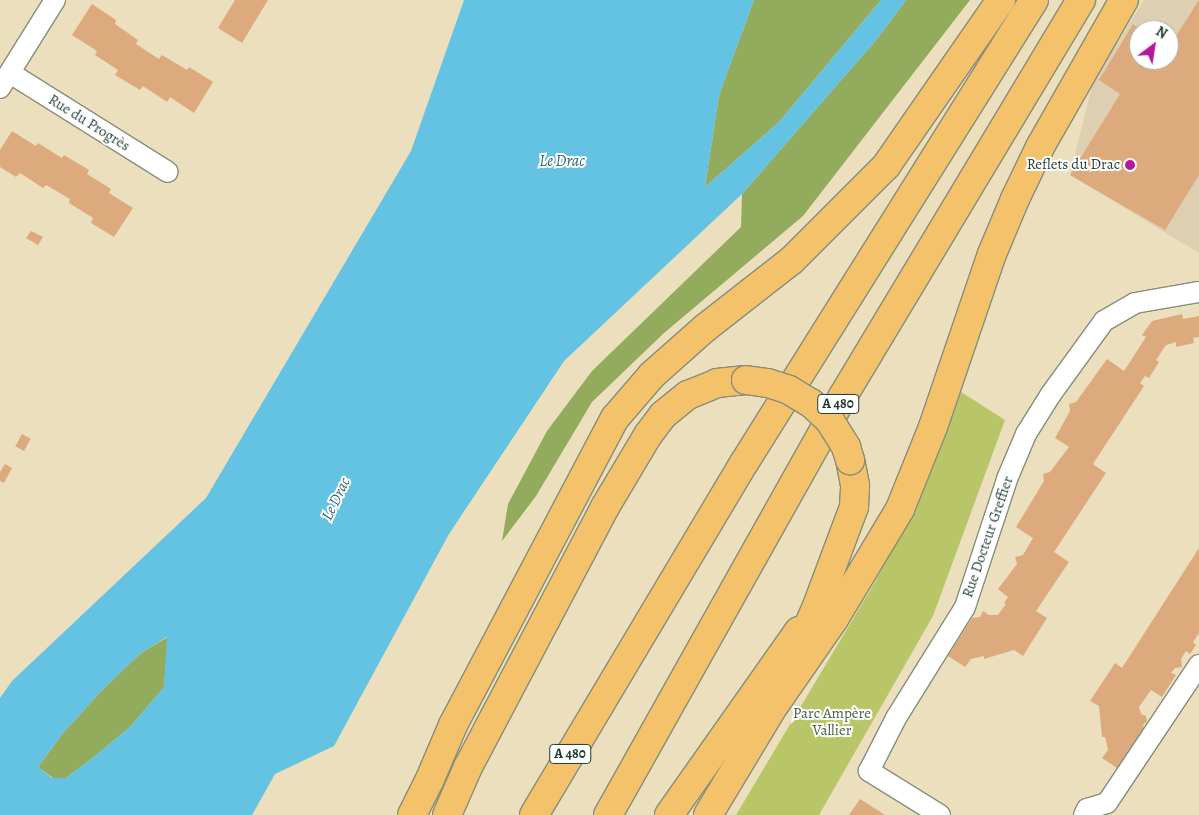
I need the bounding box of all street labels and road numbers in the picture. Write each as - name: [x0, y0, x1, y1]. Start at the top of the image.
- street label: Rue du Progrès: [45, 91, 133, 155]
- road number: A 480: [817, 392, 859, 416]
- street label: Rue Docteur Greffier: [959, 474, 1017, 600]
- road number: A 480: [549, 742, 591, 766]

